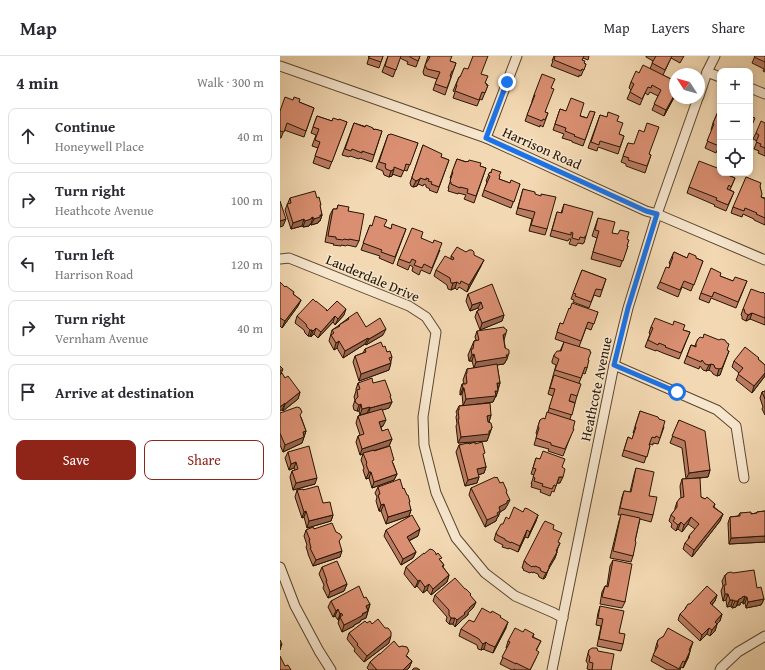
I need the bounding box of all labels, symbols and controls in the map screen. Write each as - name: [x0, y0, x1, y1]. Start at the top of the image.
- text: Map: [20, 14, 57, 42]
- text: Map: [604, 18, 630, 38]
- text: Layers: [652, 18, 690, 38]
- text: Share: [712, 18, 745, 38]
- north arrow: [669, 68, 705, 104]
- map controls: [717, 68, 753, 176]
- button: +: [717, 68, 753, 104]
- text: 4 min: [16, 70, 58, 95]
- text: Walk · 300 m: [197, 73, 264, 92]
- route end: [498, 73, 516, 91]
- button: −: [717, 104, 753, 140]
- text: Continue: [55, 116, 116, 137]
- street label: Harrison Road: [499, 122, 585, 174]
- icon: ahead: [17, 125, 39, 147]
- text: 40 m: [237, 127, 263, 146]
- text: Honeywell Place: [55, 137, 144, 156]
- button: locate: [717, 140, 753, 176]
- text: Turn right: [55, 180, 126, 201]
- icon: right: [17, 189, 39, 211]
- text: 100 m: [231, 191, 263, 210]
- text: Heathcote Avenue: [55, 201, 154, 220]
- text: Turn left: [55, 244, 114, 265]
- street label: Lauderdale Drive: [323, 249, 423, 307]
- icon: left: [17, 253, 39, 275]
- text: 120 m: [231, 255, 263, 274]
- text: Harrison Road: [55, 265, 133, 284]
- text: Turn right: [55, 308, 126, 329]
- icon: right: [17, 317, 39, 339]
- text: 40 m: [237, 319, 263, 338]
- text: Vernham Avenue: [55, 329, 148, 348]
- street label: Heathcote Avenue: [575, 335, 617, 443]
- icon: arrive: [17, 381, 39, 403]
- text: Arrive at destination: [55, 382, 194, 403]
- route start: [668, 383, 686, 401]
- button: Save: [16, 440, 136, 480]
- button: Share: [144, 440, 264, 480]

